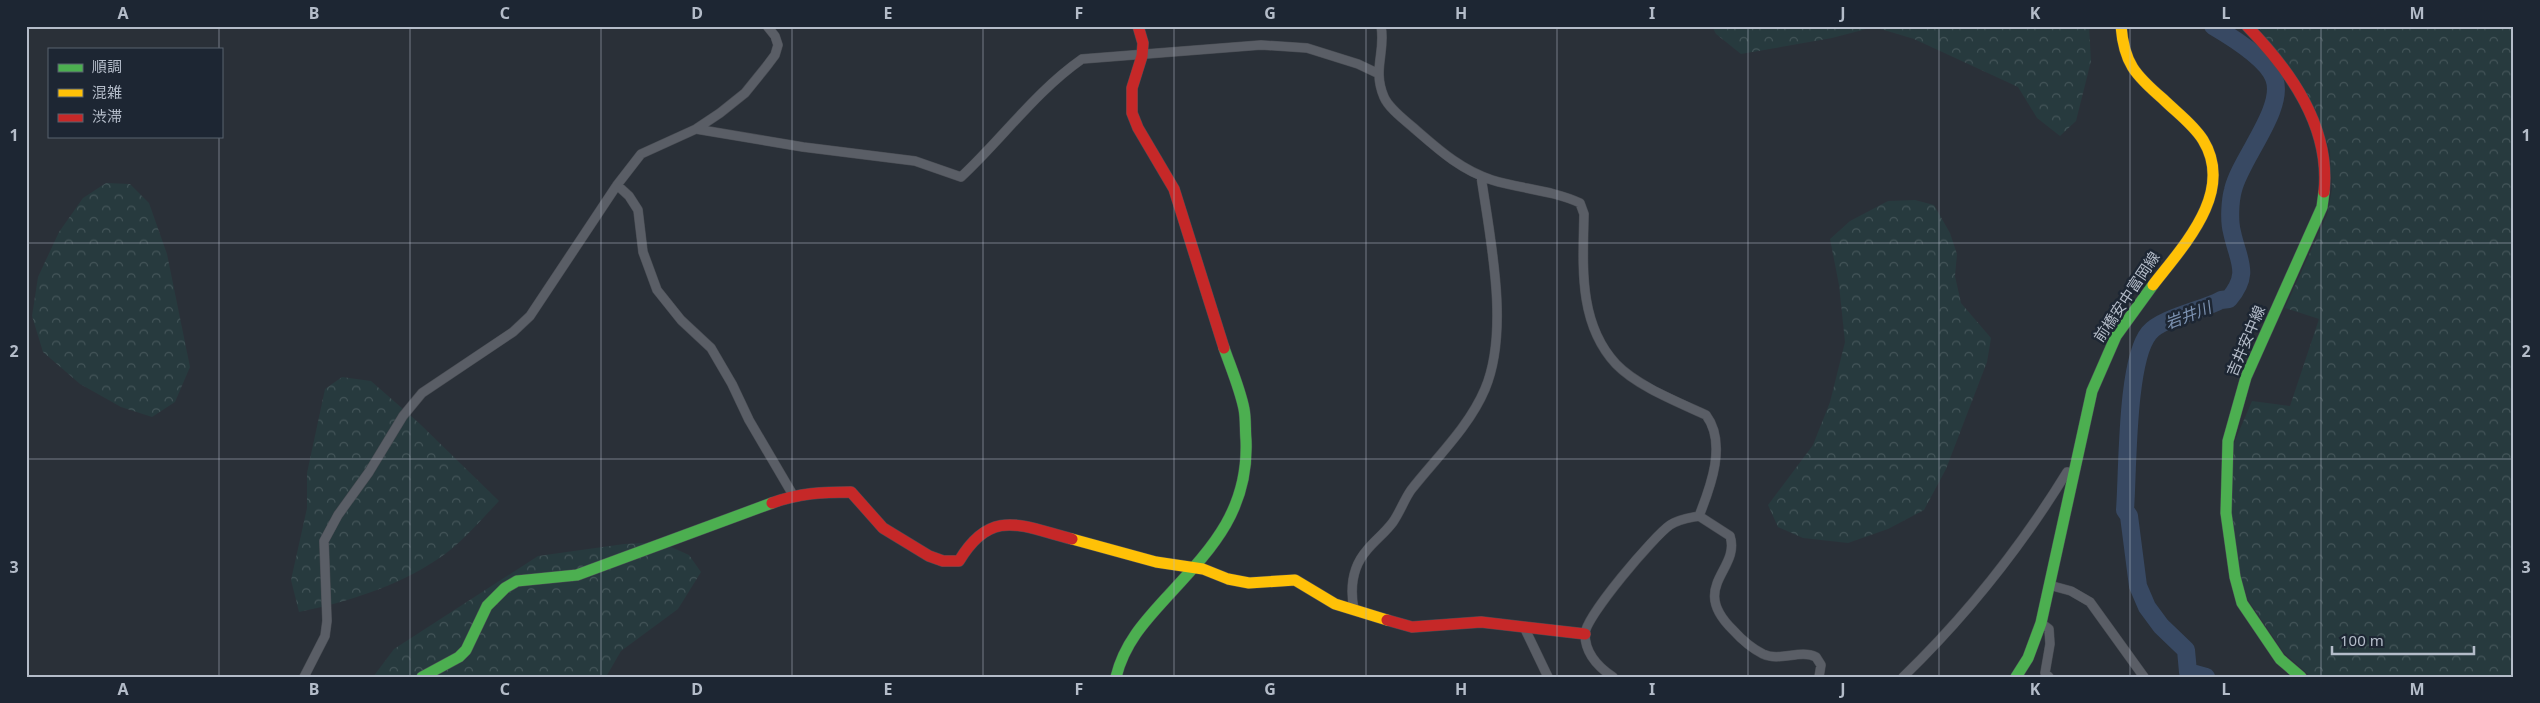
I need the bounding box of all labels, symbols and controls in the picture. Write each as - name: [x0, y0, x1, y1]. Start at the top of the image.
- text: A: [117, 2, 129, 24]
- text: B: [309, 2, 319, 24]
- text: C: [500, 2, 510, 24]
- text: D: [691, 2, 703, 24]
- text: E: [884, 2, 893, 24]
- text: F: [1075, 2, 1083, 24]
- text: G: [1264, 2, 1276, 24]
- text: H: [1455, 2, 1467, 24]
- text: I: [1649, 2, 1655, 24]
- text: J: [1838, 2, 1846, 24]
- text: K: [2030, 2, 2041, 24]
- text: L: [2222, 2, 2231, 24]
- text: M: [2409, 2, 2425, 24]
- legend: [48, 48, 222, 138]
- text: 順調: [92, 56, 122, 76]
- text: 混雑: [92, 82, 122, 102]
- text: 渋滞: [92, 106, 122, 126]
- text: 1: [9, 124, 19, 146]
- text: 1: [2521, 124, 2531, 146]
- street label: 前橋安中富岡線: [2089, 247, 2164, 346]
- water label: 岩井川: [2162, 295, 2216, 334]
- street label: 吉井安中線: [2221, 302, 2269, 379]
- text: 2: [9, 340, 19, 362]
- text: 2: [2521, 340, 2531, 362]
- text: 3: [9, 556, 19, 578]
- text: 3: [2521, 556, 2531, 578]
- scale bar: [2332, 623, 2475, 655]
- text: 100 m: [2340, 630, 2384, 650]
- text: A: [117, 678, 129, 700]
- text: B: [309, 678, 319, 700]
- text: C: [500, 678, 510, 700]
- text: D: [691, 678, 703, 700]
- text: E: [884, 678, 893, 700]
- text: F: [1075, 678, 1083, 700]
- text: G: [1264, 678, 1276, 700]
- text: H: [1455, 678, 1467, 700]
- text: I: [1649, 678, 1655, 700]
- text: J: [1838, 678, 1846, 700]
- text: K: [2030, 678, 2041, 700]
- text: L: [2222, 678, 2231, 700]
- text: M: [2409, 678, 2425, 700]

